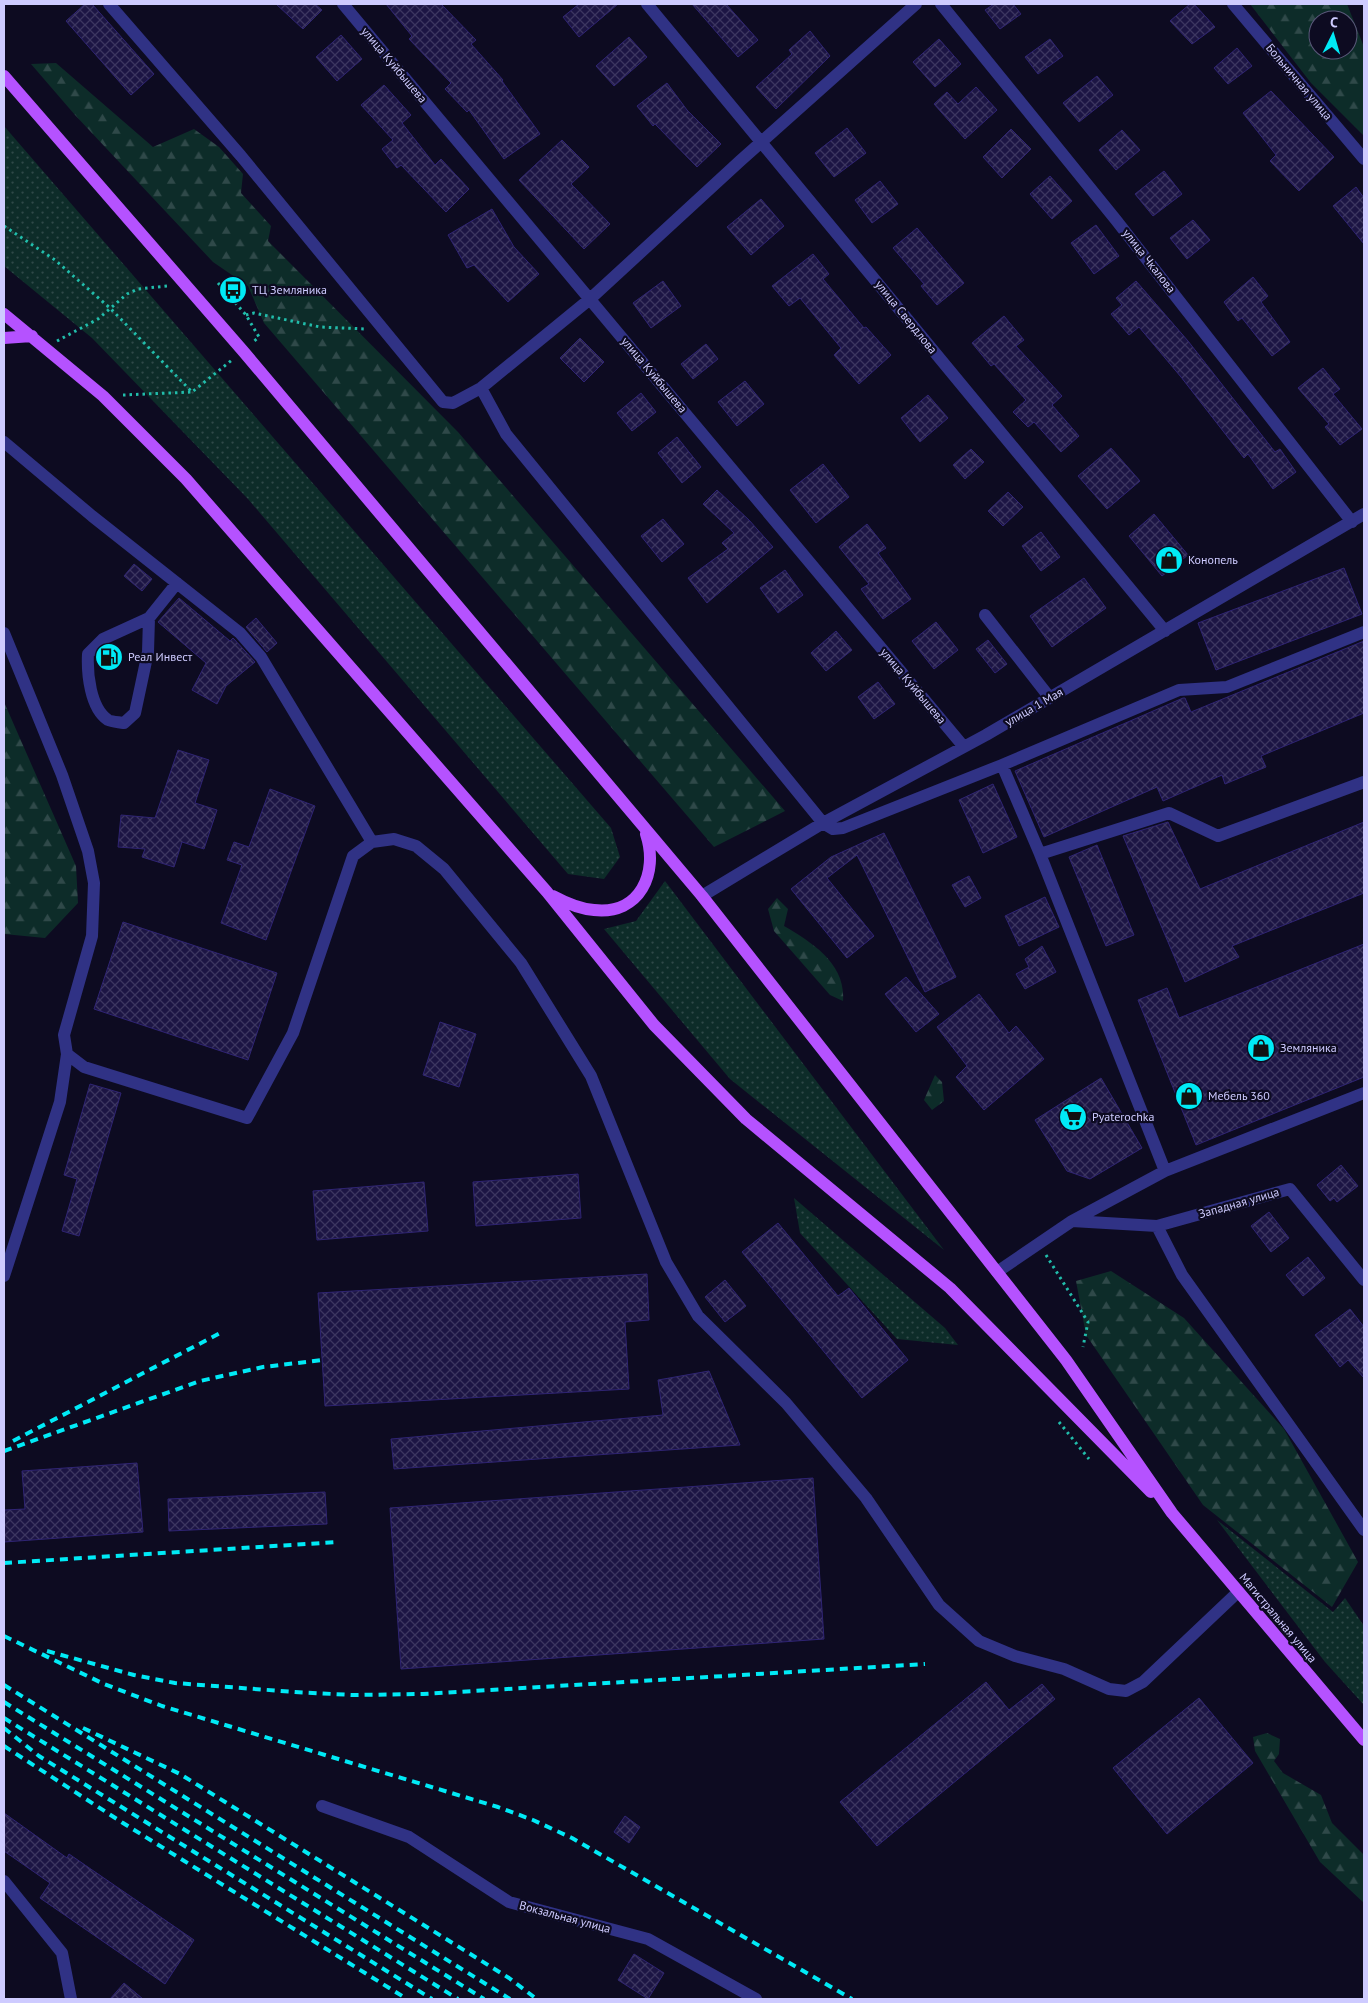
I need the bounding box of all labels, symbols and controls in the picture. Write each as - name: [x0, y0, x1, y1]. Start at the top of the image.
- north arrow: [1308, 10, 1358, 60]
- text: С: [1329, 13, 1339, 31]
- street label: улица Куйбышева: [358, 24, 431, 106]
- street label: Больничная улица: [1263, 40, 1336, 123]
- street label: улица Чкалова: [1120, 226, 1179, 296]
- bus stop icon: ТЦ Земляника: [218, 275, 248, 305]
- street label: улица Свердлова: [872, 277, 941, 357]
- place label: ТЦ Земляника: [252, 282, 327, 297]
- street label: улица Куйбышева: [618, 334, 691, 416]
- shop icon: Конопель: [1154, 545, 1184, 575]
- place label: Конопель: [1188, 552, 1238, 567]
- fuel station icon: Реал Инвест: [94, 642, 124, 672]
- street label: улица Куйбышева: [877, 645, 950, 727]
- place label: Реал Инвест: [128, 649, 192, 664]
- street label: улица 1 Мая: [1002, 684, 1065, 729]
- shop icon: Земляника: [1246, 1033, 1276, 1063]
- place label: Земляника: [1280, 1040, 1337, 1055]
- shop icon: Мебель 360: [1174, 1081, 1204, 1111]
- place label: Мебель 360: [1208, 1088, 1270, 1103]
- supermarket icon: Pyaterochka: [1058, 1102, 1088, 1132]
- place label: Pyaterochka: [1092, 1109, 1155, 1124]
- street label: Западная улица: [1197, 1184, 1281, 1221]
- street label: Магистральная улица: [1237, 1570, 1320, 1666]
- street label: Вокзальная улица: [518, 1897, 612, 1936]

